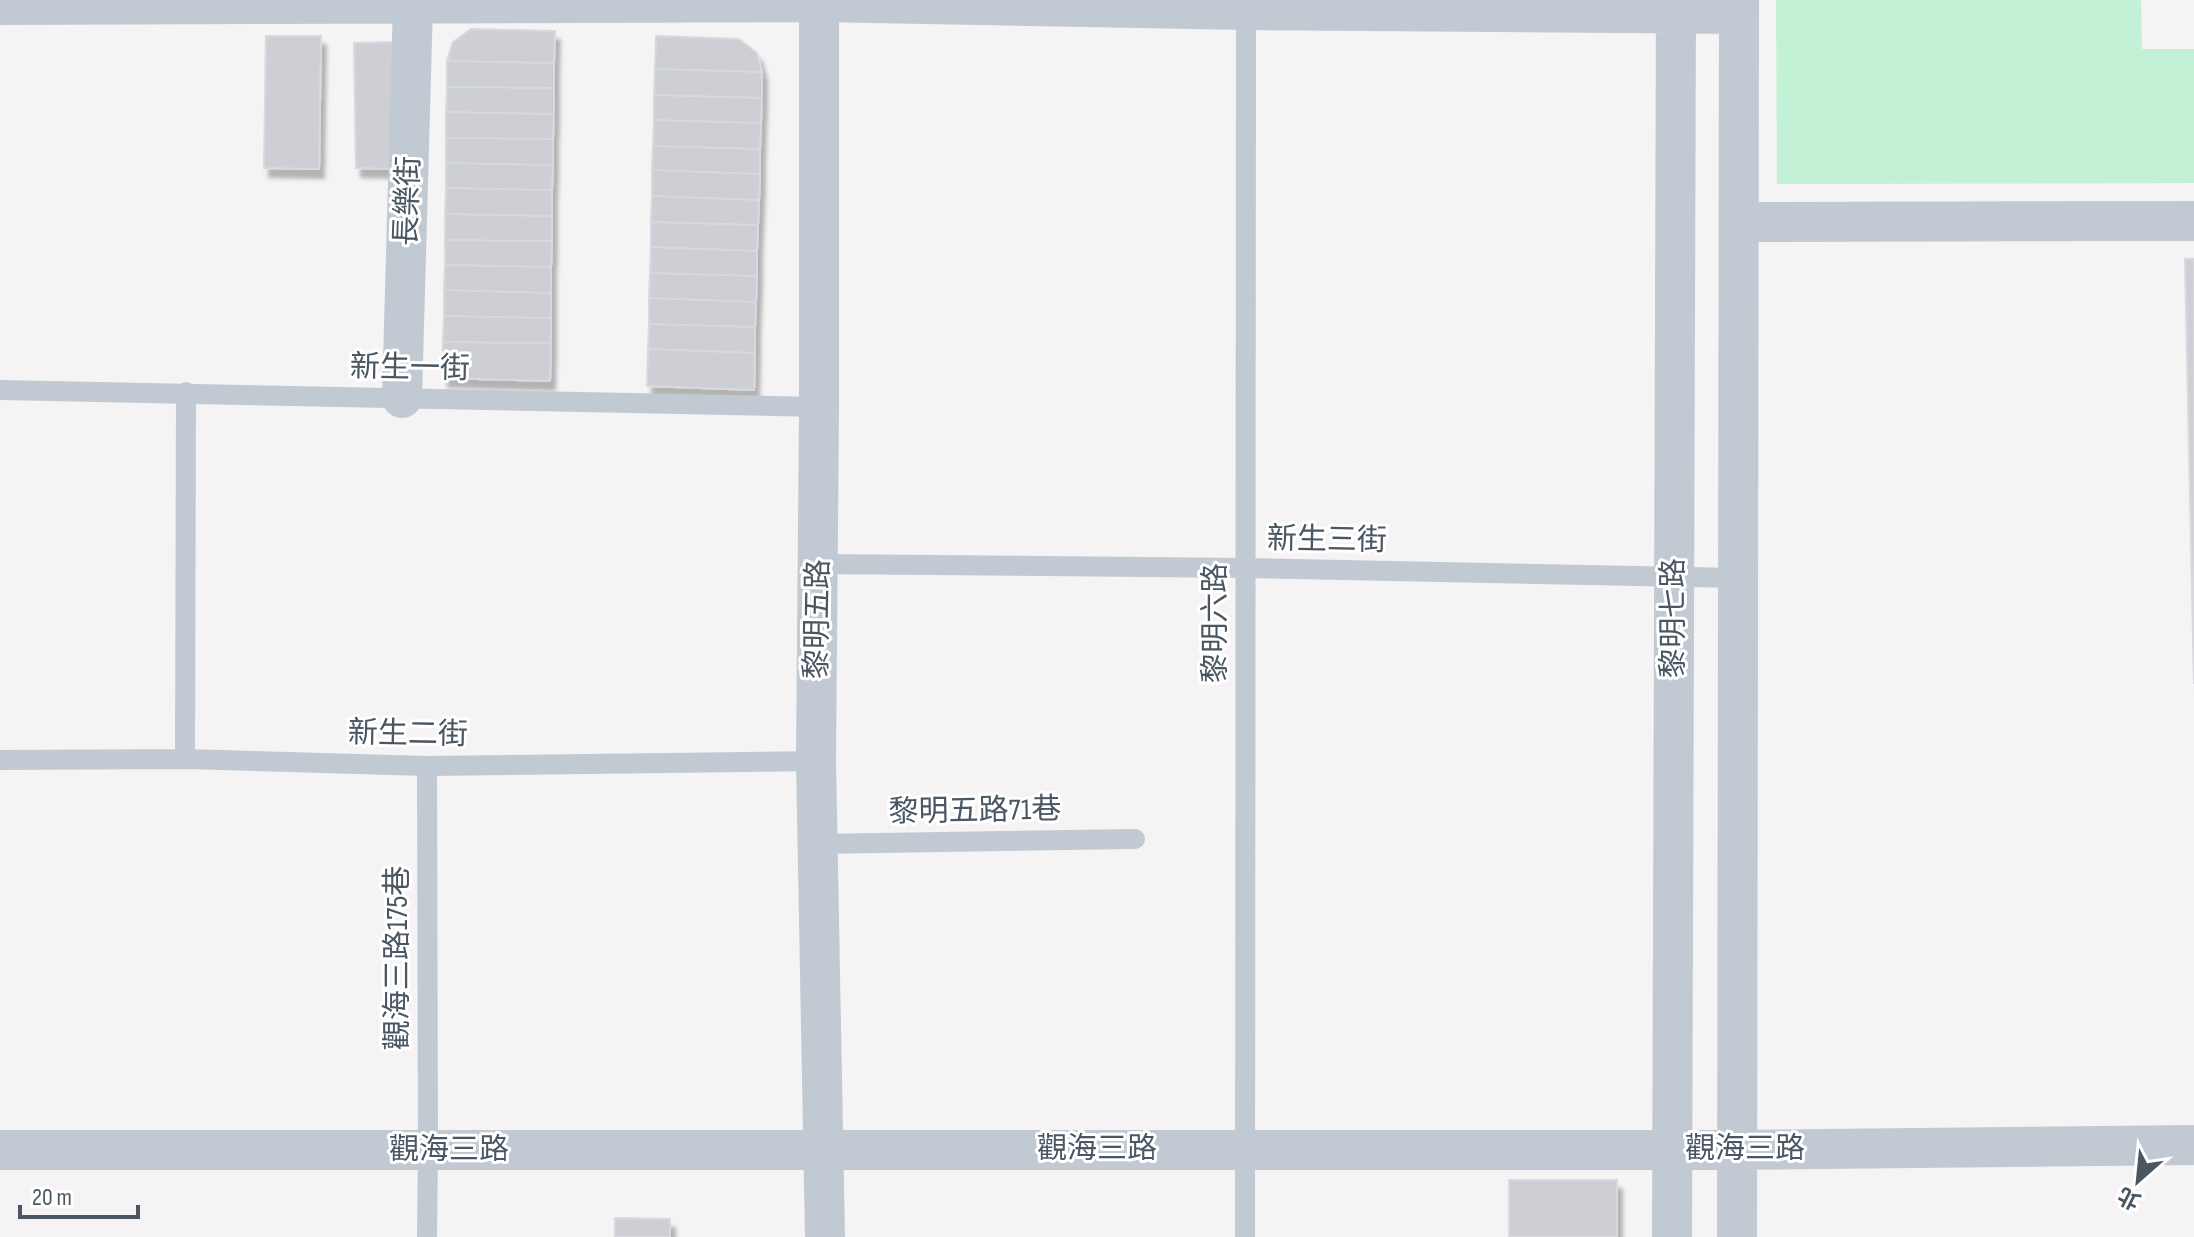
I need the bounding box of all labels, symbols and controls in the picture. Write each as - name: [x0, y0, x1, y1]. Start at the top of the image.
- street label: 長樂街: [388, 155, 428, 247]
- street label: 新生一街: [350, 349, 470, 387]
- street label: 新生三街: [1267, 521, 1387, 559]
- street label: 黎明七路: [1656, 558, 1692, 678]
- street label: 黎明五路: [799, 559, 837, 679]
- street label: 黎明六路: [1198, 563, 1234, 683]
- street label: 新生二街: [348, 715, 468, 753]
- street label: 黎明五路71巷: [888, 791, 1062, 831]
- street label: 觀海三路175巷: [380, 866, 416, 1050]
- street label: 觀海三路: [1037, 1131, 1157, 1167]
- street label: 觀海三路: [1685, 1131, 1805, 1167]
- street label: 觀海三路: [389, 1132, 509, 1168]
- north arrow: [2098, 1141, 2178, 1221]
- scale bar: [20, 1169, 138, 1219]
- text: 北: [2114, 1180, 2146, 1215]
- text: 20 m: [32, 1183, 72, 1212]

